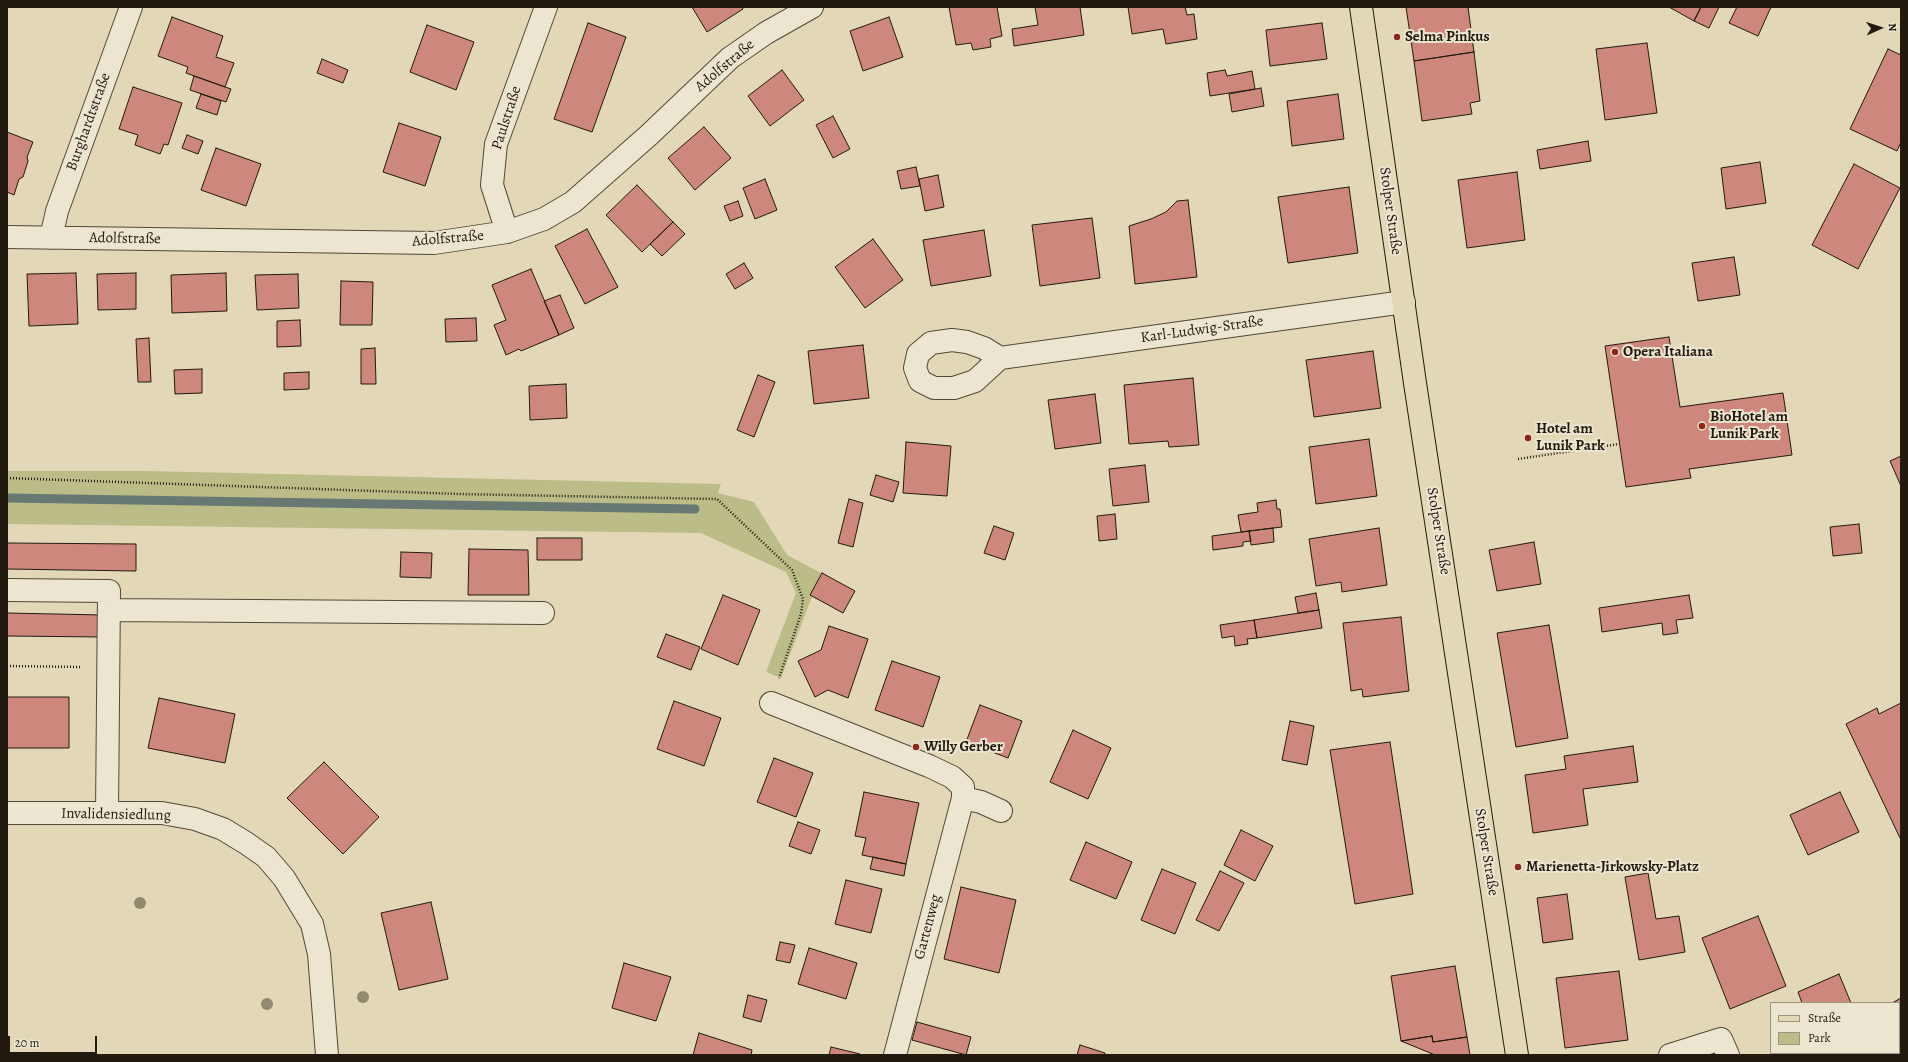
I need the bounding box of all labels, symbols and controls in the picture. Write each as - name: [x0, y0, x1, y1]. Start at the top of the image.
- north arrow: [1860, 8, 1900, 48]
- text: N: [1885, 23, 1900, 32]
- place label: Selma Pinkus: [1405, 28, 1490, 46]
- marker: Selma Pinkus: [1392, 32, 1402, 42]
- street label: Adolfstraße: [692, 36, 758, 96]
- street label: Burghardtstraße: [63, 70, 115, 174]
- street label: Paulstraße: [488, 84, 526, 152]
- street label: Stolper Straße: [1375, 166, 1405, 256]
- street label: Adolfstraße: [411, 227, 485, 251]
- street label: Adolfstraße: [89, 229, 161, 249]
- street label: Karl-Ludwig-Straße: [1139, 312, 1265, 348]
- place label: Opera Italiana: [1623, 343, 1713, 361]
- marker: Opera Italiana: [1610, 347, 1620, 357]
- place label: BioHotel am Lunik Park: [1710, 408, 1788, 443]
- place label: Hotel am Lunik Park: [1536, 420, 1605, 455]
- marker: BioHotel am Lunik Park: [1697, 421, 1707, 431]
- marker: Hotel am Lunik Park: [1523, 433, 1533, 443]
- street label: Stolper Straße: [1422, 486, 1454, 576]
- place label: Willy Gerber: [924, 738, 1003, 756]
- marker: Willy Gerber: [911, 742, 921, 752]
- street label: Invalidensiedlung: [61, 805, 171, 825]
- street label: Stolper Straße: [1470, 807, 1502, 897]
- place label: Marienetta-Jirkowsky-Platz: [1526, 858, 1699, 876]
- marker: Marienetta-Jirkowsky-Platz: [1513, 862, 1523, 872]
- street label: Gartenweg: [911, 892, 945, 962]
- legend: [1770, 1002, 1900, 1054]
- text: Straße: [1808, 1010, 1841, 1026]
- scale bar: [10, 1028, 99, 1054]
- text: Park: [1808, 1030, 1831, 1046]
- text: 20 m: [15, 1035, 39, 1051]

